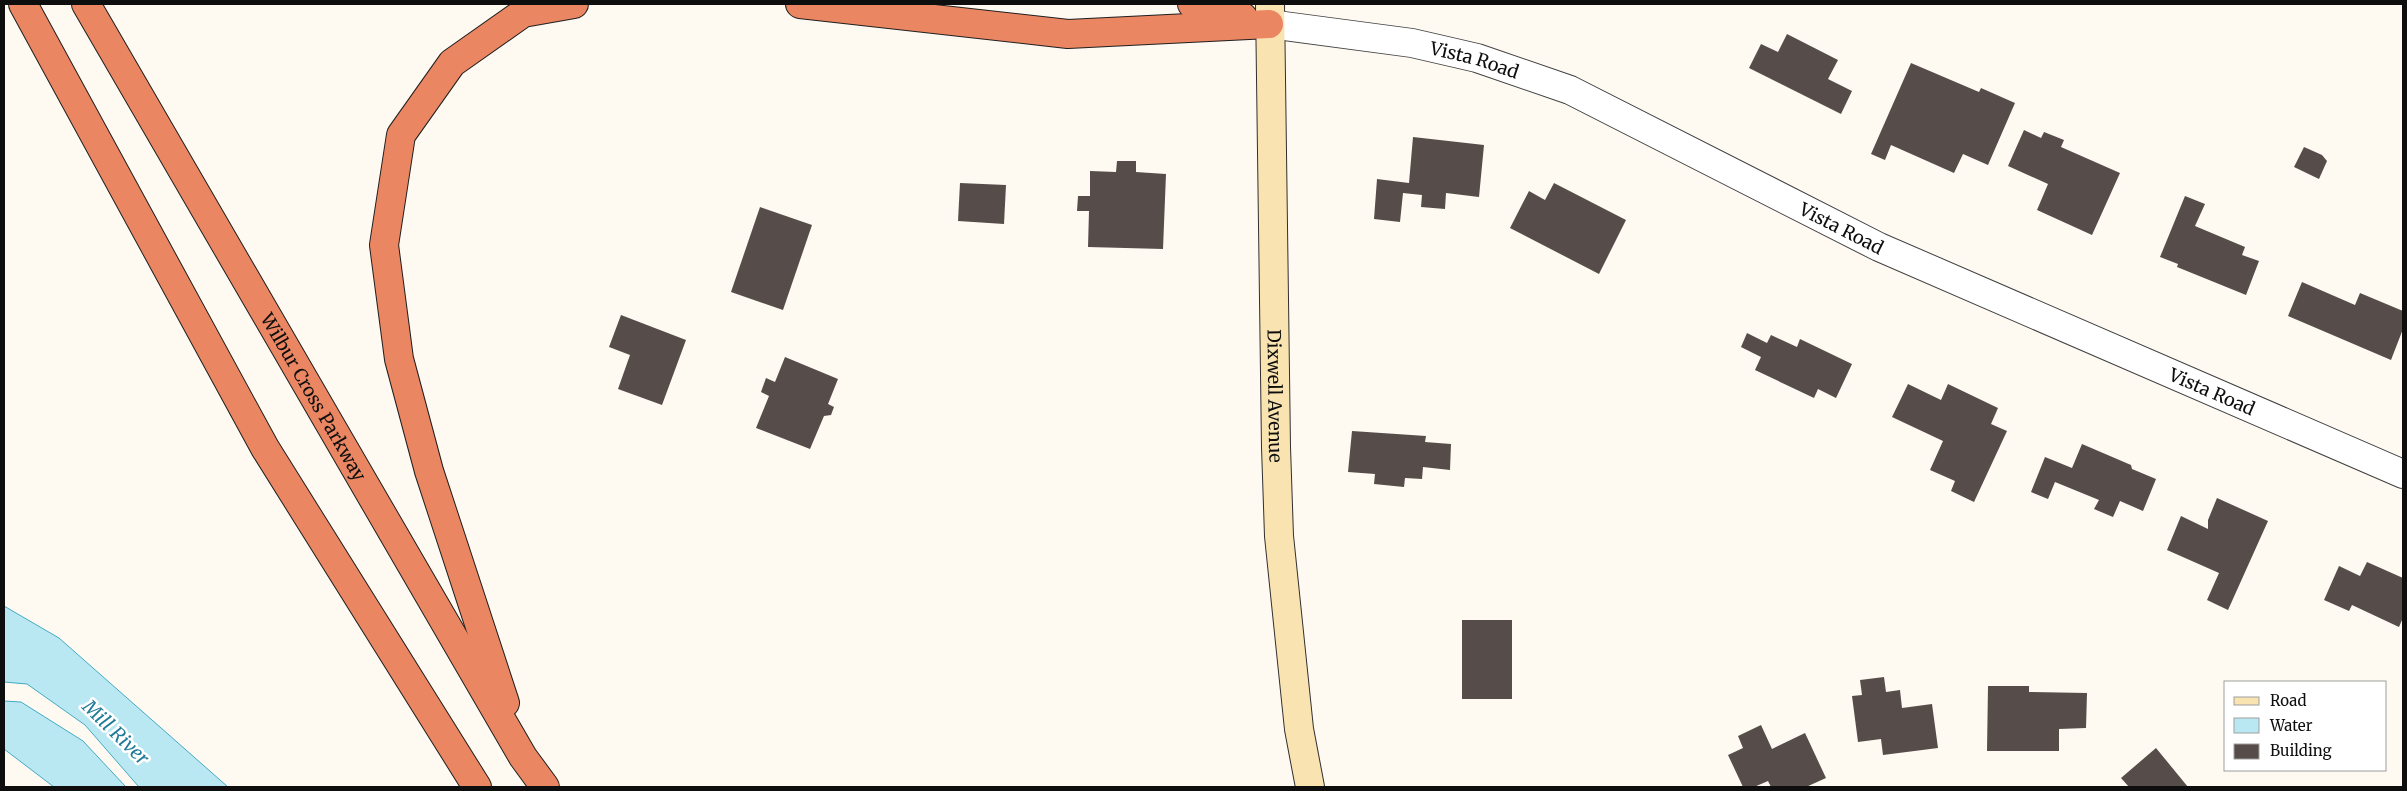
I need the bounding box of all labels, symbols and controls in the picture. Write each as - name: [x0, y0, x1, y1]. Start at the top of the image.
- street label: Vista Road: [1427, 36, 1522, 83]
- street label: Vista Road: [1795, 197, 1888, 259]
- street label: Wilbur Cross Parkway: [256, 308, 372, 485]
- street label: Dixwell Avenue: [1263, 329, 1288, 463]
- street label: Vista Road: [2165, 362, 2259, 420]
- legend: [2224, 681, 2387, 771]
- text: Road: [2270, 691, 2306, 710]
- water label: Mill River: [77, 694, 155, 770]
- text: Water: [2269, 716, 2313, 735]
- text: Building: [2270, 741, 2332, 760]

